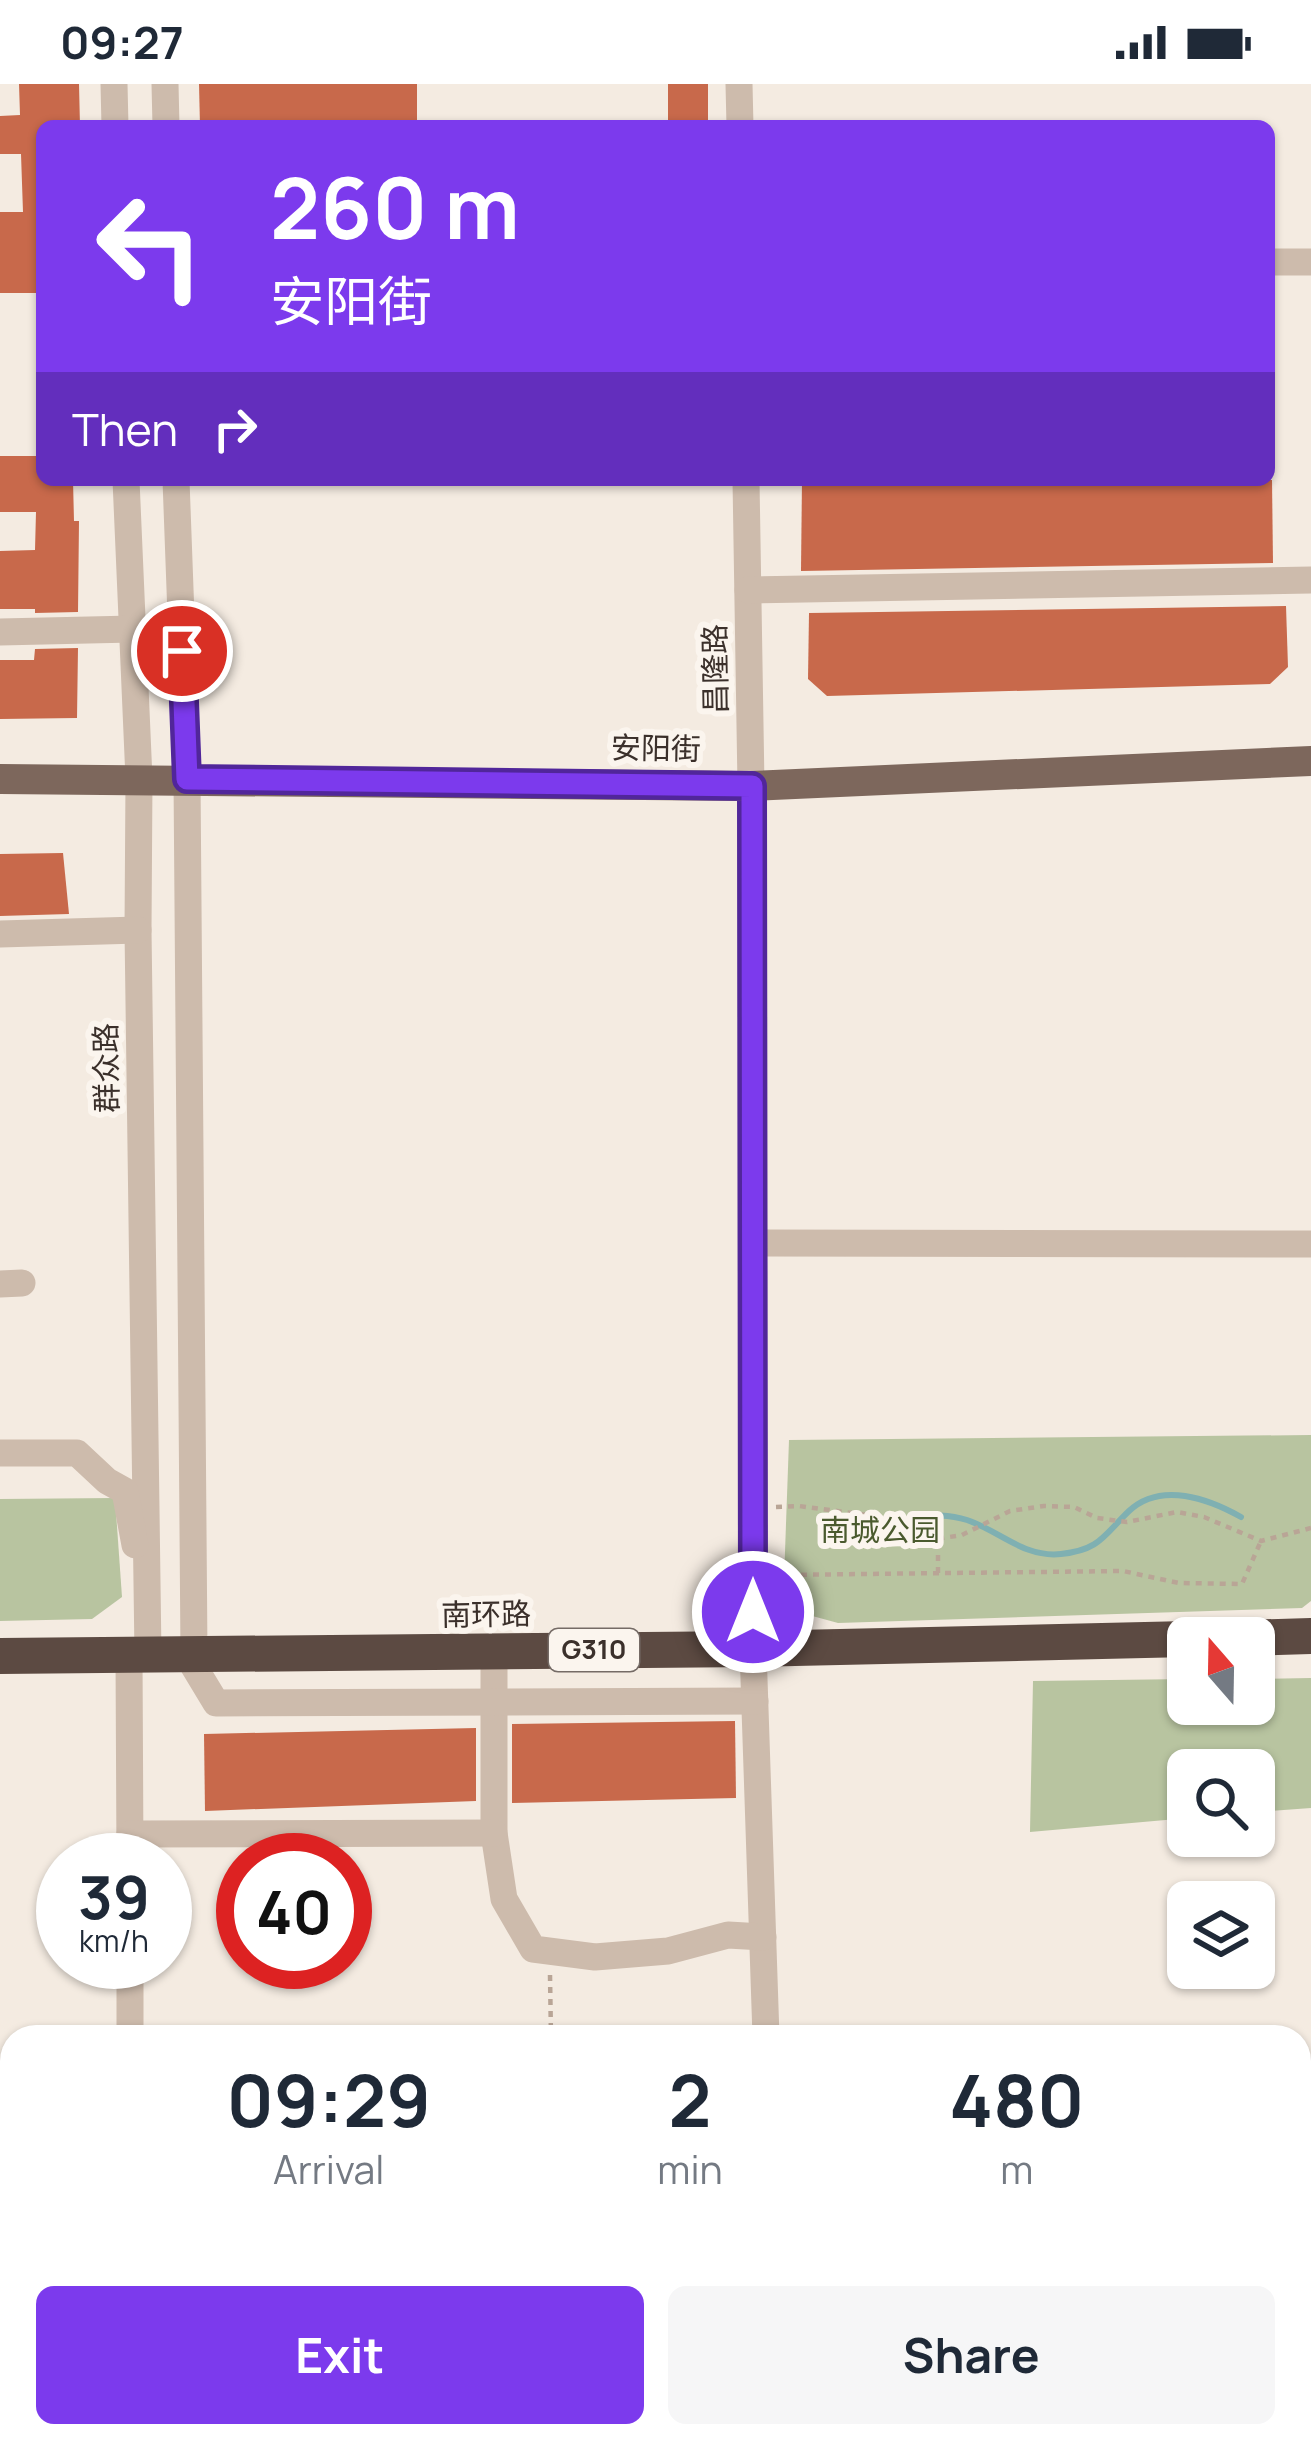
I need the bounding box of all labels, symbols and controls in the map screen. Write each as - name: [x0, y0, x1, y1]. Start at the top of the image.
- text: 09:27: [60, 11, 184, 73]
- text: 260 m: [270, 149, 520, 264]
- icon: left: [72, 168, 228, 324]
- text: 安阳街: [270, 263, 432, 337]
- icon: right: [202, 396, 268, 462]
- text: Then: [72, 398, 178, 460]
- pin: [131, 600, 233, 702]
- icon: arrive: [149, 618, 215, 684]
- street label: 昌隆路: [693, 624, 736, 714]
- street label: 安阳街: [611, 726, 701, 769]
- street label: 群众路: [84, 1023, 127, 1113]
- park label: 南城公园: [820, 1509, 940, 1550]
- position arrow: [690, 1549, 816, 1675]
- street label: 南环路: [441, 1592, 531, 1635]
- north arrow: [1167, 1617, 1275, 1725]
- map controls: [1167, 1617, 1275, 1989]
- road number: G310: [549, 1629, 639, 1671]
- button: search: [1167, 1749, 1275, 1857]
- speed limit sign: 40: [216, 1833, 372, 1989]
- text: 39: [78, 1855, 150, 1937]
- button: layers: [1167, 1881, 1275, 1989]
- text: km/h: [79, 1920, 149, 1961]
- text: 09:29: [226, 2050, 431, 2149]
- text: 2: [669, 2050, 711, 2149]
- text: 480: [949, 2050, 1084, 2149]
- text: Arrival: [273, 2142, 384, 2196]
- text: min: [657, 2142, 723, 2196]
- text: m: [1000, 2142, 1033, 2196]
- button: Exit: [36, 2286, 644, 2424]
- button: Share: [668, 2286, 1275, 2424]

